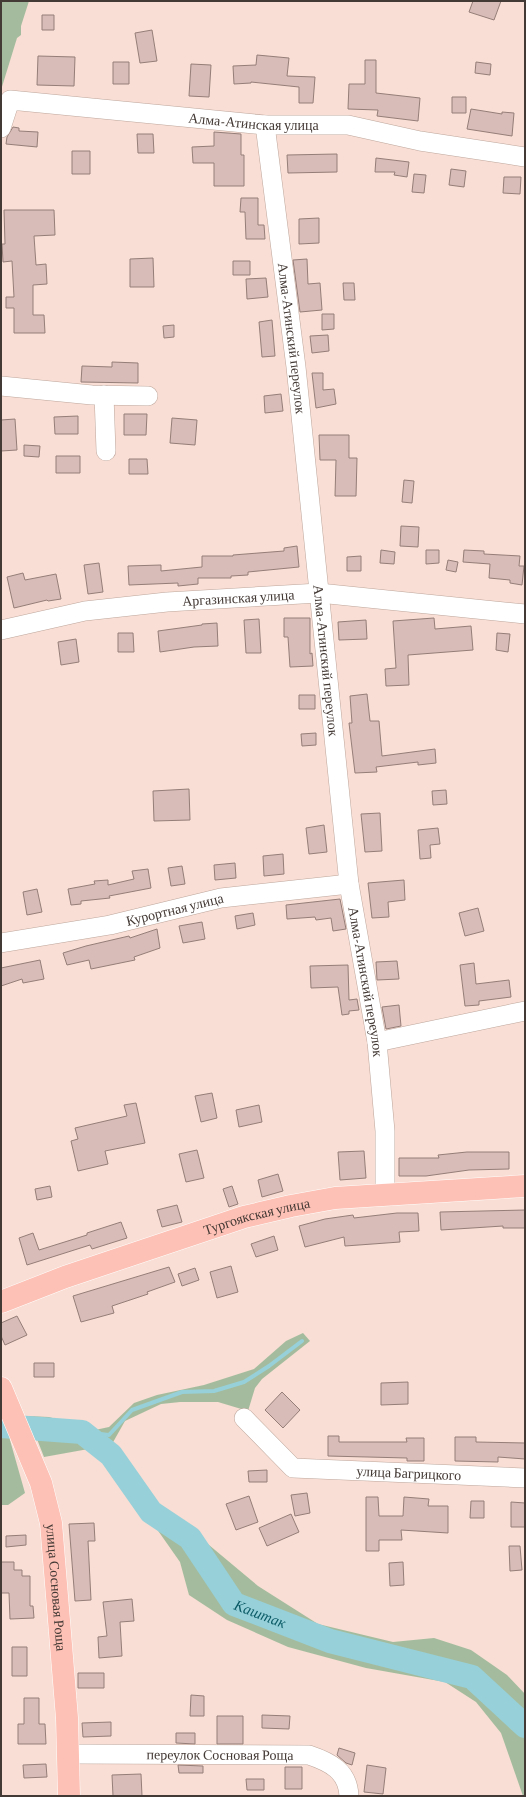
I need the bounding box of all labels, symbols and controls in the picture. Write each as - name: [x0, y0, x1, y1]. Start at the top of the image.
- street label: Алма-Атинская улица: [188, 110, 319, 133]
- street label: Алма-Атинский переулок: [275, 262, 309, 415]
- street label: Алма-Атинский переулок: [310, 584, 342, 737]
- street label: Аргазинская улица: [182, 586, 296, 609]
- street label: Курортная улица: [124, 890, 226, 929]
- street label: Алма-Атинский переулок: [345, 905, 386, 1058]
- street label: Тургоякская улица: [201, 1195, 312, 1238]
- street label: улица Багрицкого: [356, 1463, 462, 1483]
- street label: улица Сосновая Роща: [43, 1523, 70, 1653]
- water label: Каштак: [231, 1596, 289, 1632]
- street label: переулок Сосновая Роща: [146, 1746, 294, 1763]

